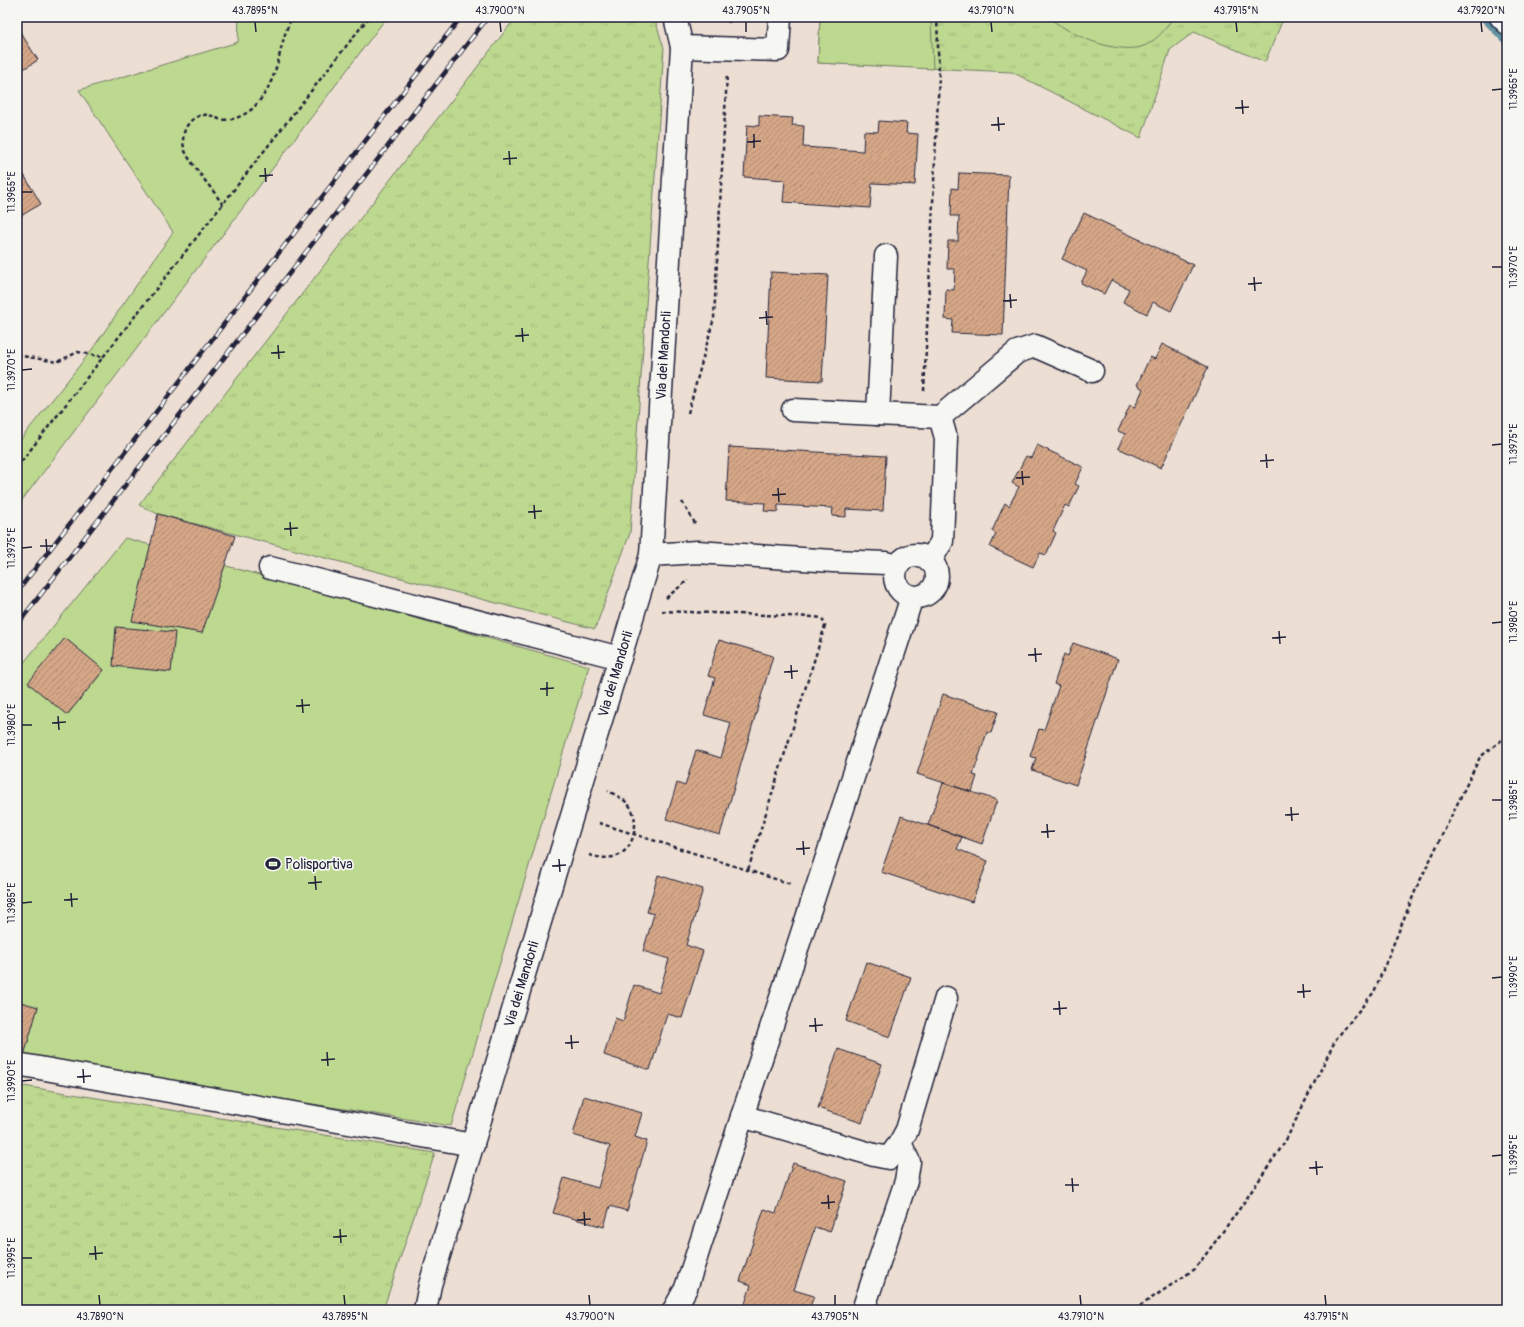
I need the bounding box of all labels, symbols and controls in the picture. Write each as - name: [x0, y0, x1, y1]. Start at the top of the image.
- text: 43.7895°N: [232, 5, 278, 17]
- text: 43.7900°N: [476, 5, 525, 17]
- text: 43.7905°N: [722, 5, 770, 17]
- text: 43.7910°N: [968, 5, 1014, 17]
- text: 43.7915°N: [1214, 5, 1258, 17]
- text: 43.7920°N: [1457, 5, 1505, 17]
- text: 11.3965°E: [1508, 68, 1520, 110]
- text: 11.3965°E: [6, 171, 18, 213]
- text: 11.3970°E: [1508, 246, 1520, 288]
- street label: Via dei Mandorli: [652, 310, 674, 401]
- text: 11.3970°E: [6, 349, 18, 391]
- text: 11.3975°E: [1508, 423, 1520, 465]
- text: 11.3975°E: [6, 527, 18, 569]
- text: 11.3980°E: [1508, 601, 1520, 643]
- street label: Via dei Mandorli: [594, 628, 636, 719]
- text: 11.3980°E: [6, 704, 18, 746]
- text: 11.3985°E: [1508, 780, 1520, 820]
- sports icon: Polisportiva: [264, 855, 282, 873]
- place label: Polisportiva: [285, 856, 353, 873]
- text: 11.3985°E: [6, 883, 18, 923]
- street label: Via dei Mandorli: [500, 938, 542, 1029]
- text: 11.3990°E: [1508, 956, 1520, 998]
- text: 11.3990°E: [6, 1060, 18, 1102]
- text: 11.3995°E: [1508, 1135, 1520, 1175]
- text: 11.3995°E: [6, 1238, 18, 1278]
- text: 43.7890°N: [76, 1311, 124, 1323]
- text: 43.7895°N: [322, 1311, 368, 1323]
- text: 43.7900°N: [566, 1311, 615, 1323]
- text: 43.7905°N: [811, 1311, 859, 1323]
- text: 43.7910°N: [1058, 1311, 1104, 1323]
- text: 43.7915°N: [1304, 1311, 1348, 1323]

